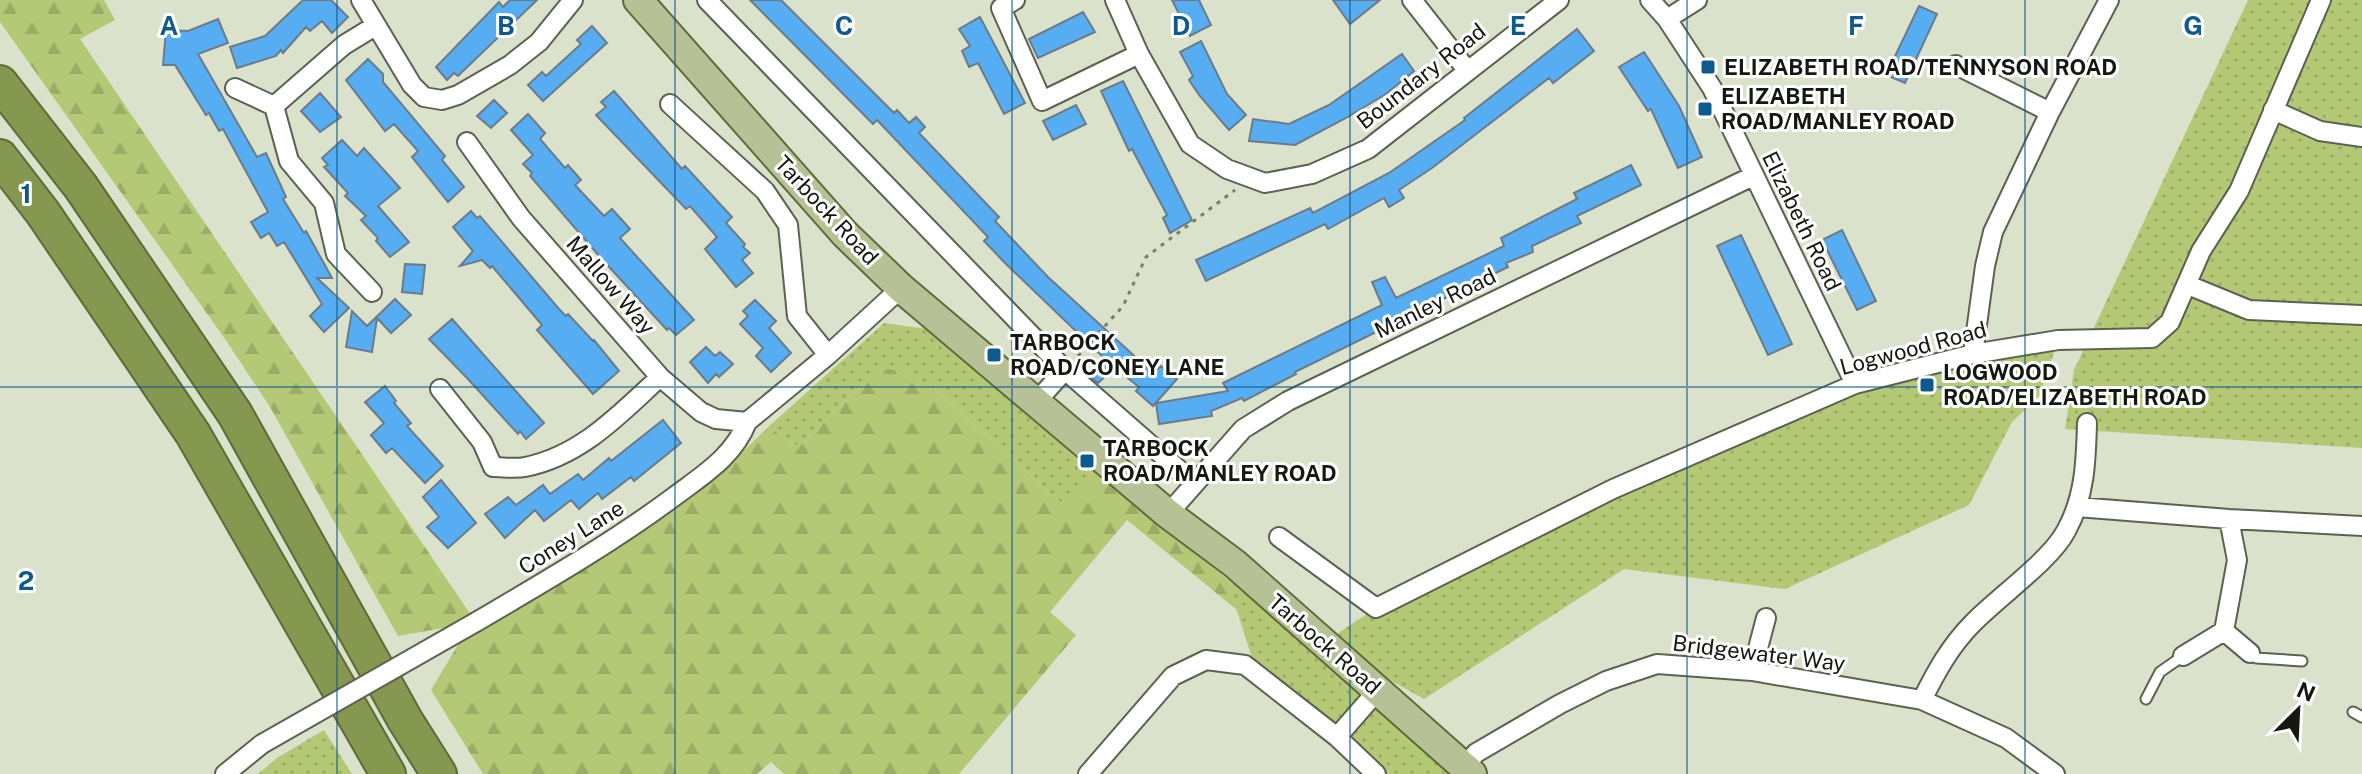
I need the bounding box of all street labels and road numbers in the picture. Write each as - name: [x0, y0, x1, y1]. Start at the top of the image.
- street label: Boundary Road: [1351, 18, 1491, 134]
- street label: Elizabeth Road: [1757, 147, 1847, 295]
- street label: Tarbock Road: [770, 150, 884, 270]
- street label: Mallow Way: [561, 230, 661, 340]
- street label: Manley Road: [1370, 262, 1500, 344]
- street label: Logwood Road: [1837, 316, 1989, 380]
- street label: Coney Lane: [514, 494, 628, 580]
- street label: Tarbock Road: [1264, 588, 1386, 700]
- street label: Bridgewater Way: [1671, 630, 1847, 677]

